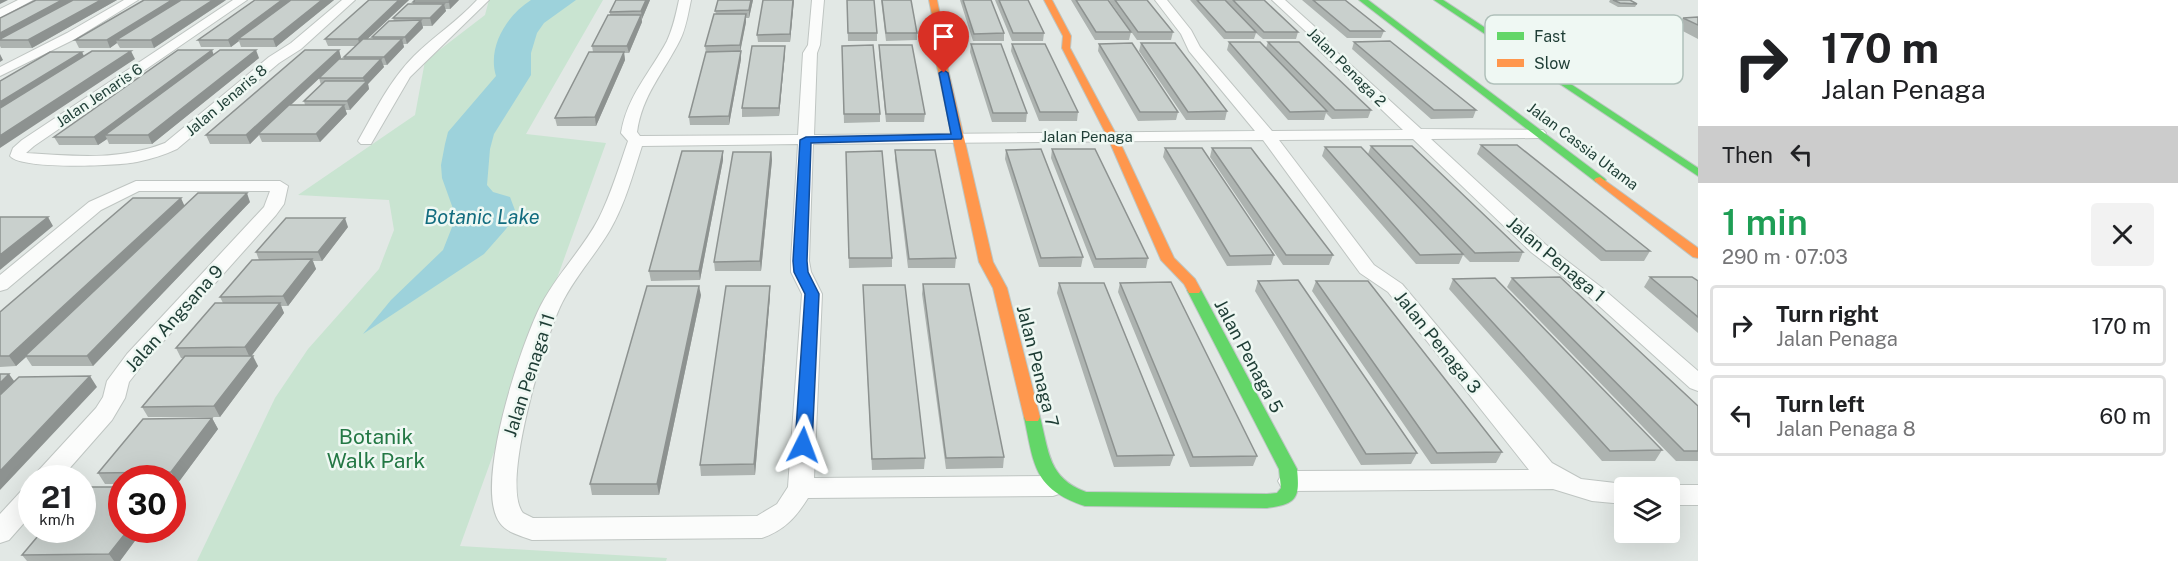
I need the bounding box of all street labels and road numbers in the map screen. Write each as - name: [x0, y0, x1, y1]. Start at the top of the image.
- street label: Jalan Penaga 2: [1304, 24, 1390, 110]
- street label: Jalan Jenaris 6: [53, 60, 145, 130]
- street label: Jalan Jenaris 8: [182, 61, 270, 139]
- street label: Jalan Cassia Utama: [1524, 99, 1642, 193]
- street label: Jalan Penaga: [1041, 128, 1133, 145]
- street label: Jalan Penaga 1: [1503, 212, 1609, 306]
- street label: Jalan Angsana 9: [121, 260, 227, 376]
- street label: Jalan Penaga 3: [1390, 287, 1486, 397]
- street label: Jalan Penaga 5: [1210, 296, 1288, 416]
- street label: Jalan Penaga 7: [1013, 303, 1063, 429]
- street label: Jalan Penaga 11: [499, 311, 559, 439]

